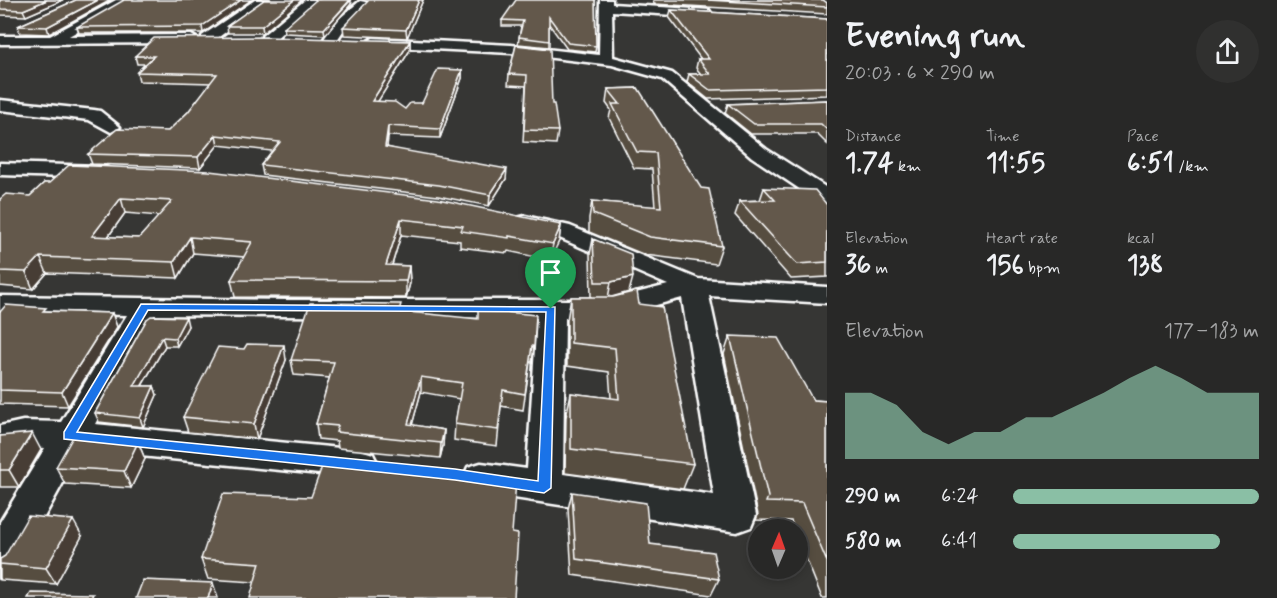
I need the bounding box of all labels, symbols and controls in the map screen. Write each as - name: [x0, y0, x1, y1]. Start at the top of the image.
- text: Evening run: [845, 15, 1025, 59]
- button: share: [1196, 20, 1259, 83]
- text: 20:03 · 6 × 290 m: [845, 60, 995, 87]
- text: Distance: [845, 126, 901, 147]
- text: Time: [986, 126, 1020, 147]
- text: Pace: [1127, 126, 1159, 147]
- text: 1.74: [845, 147, 894, 181]
- text: 11:55: [986, 147, 1045, 181]
- text: 6:51: [1127, 147, 1174, 181]
- text: km: [894, 156, 921, 177]
- text: /km: [1174, 156, 1209, 177]
- text: Elevation: [845, 228, 908, 249]
- text: Heart rate: [986, 228, 1058, 249]
- text: kcal: [1127, 228, 1154, 249]
- pin: [525, 247, 576, 309]
- text: 36: [845, 249, 871, 283]
- text: 156: [986, 249, 1024, 283]
- text: 138: [1127, 249, 1164, 283]
- icon: arrive: [534, 256, 567, 289]
- text: m: [871, 258, 888, 279]
- text: bpm: [1024, 258, 1060, 279]
- text: Elevation: [845, 318, 924, 345]
- text: 177–183 m: [1164, 318, 1259, 345]
- text: 290 m: [845, 483, 900, 510]
- text: 6:24: [941, 483, 979, 510]
- north arrow: [748, 519, 808, 579]
- map controls: [748, 519, 808, 579]
- text: 580 m: [845, 528, 901, 555]
- text: 6:41: [941, 528, 977, 555]

